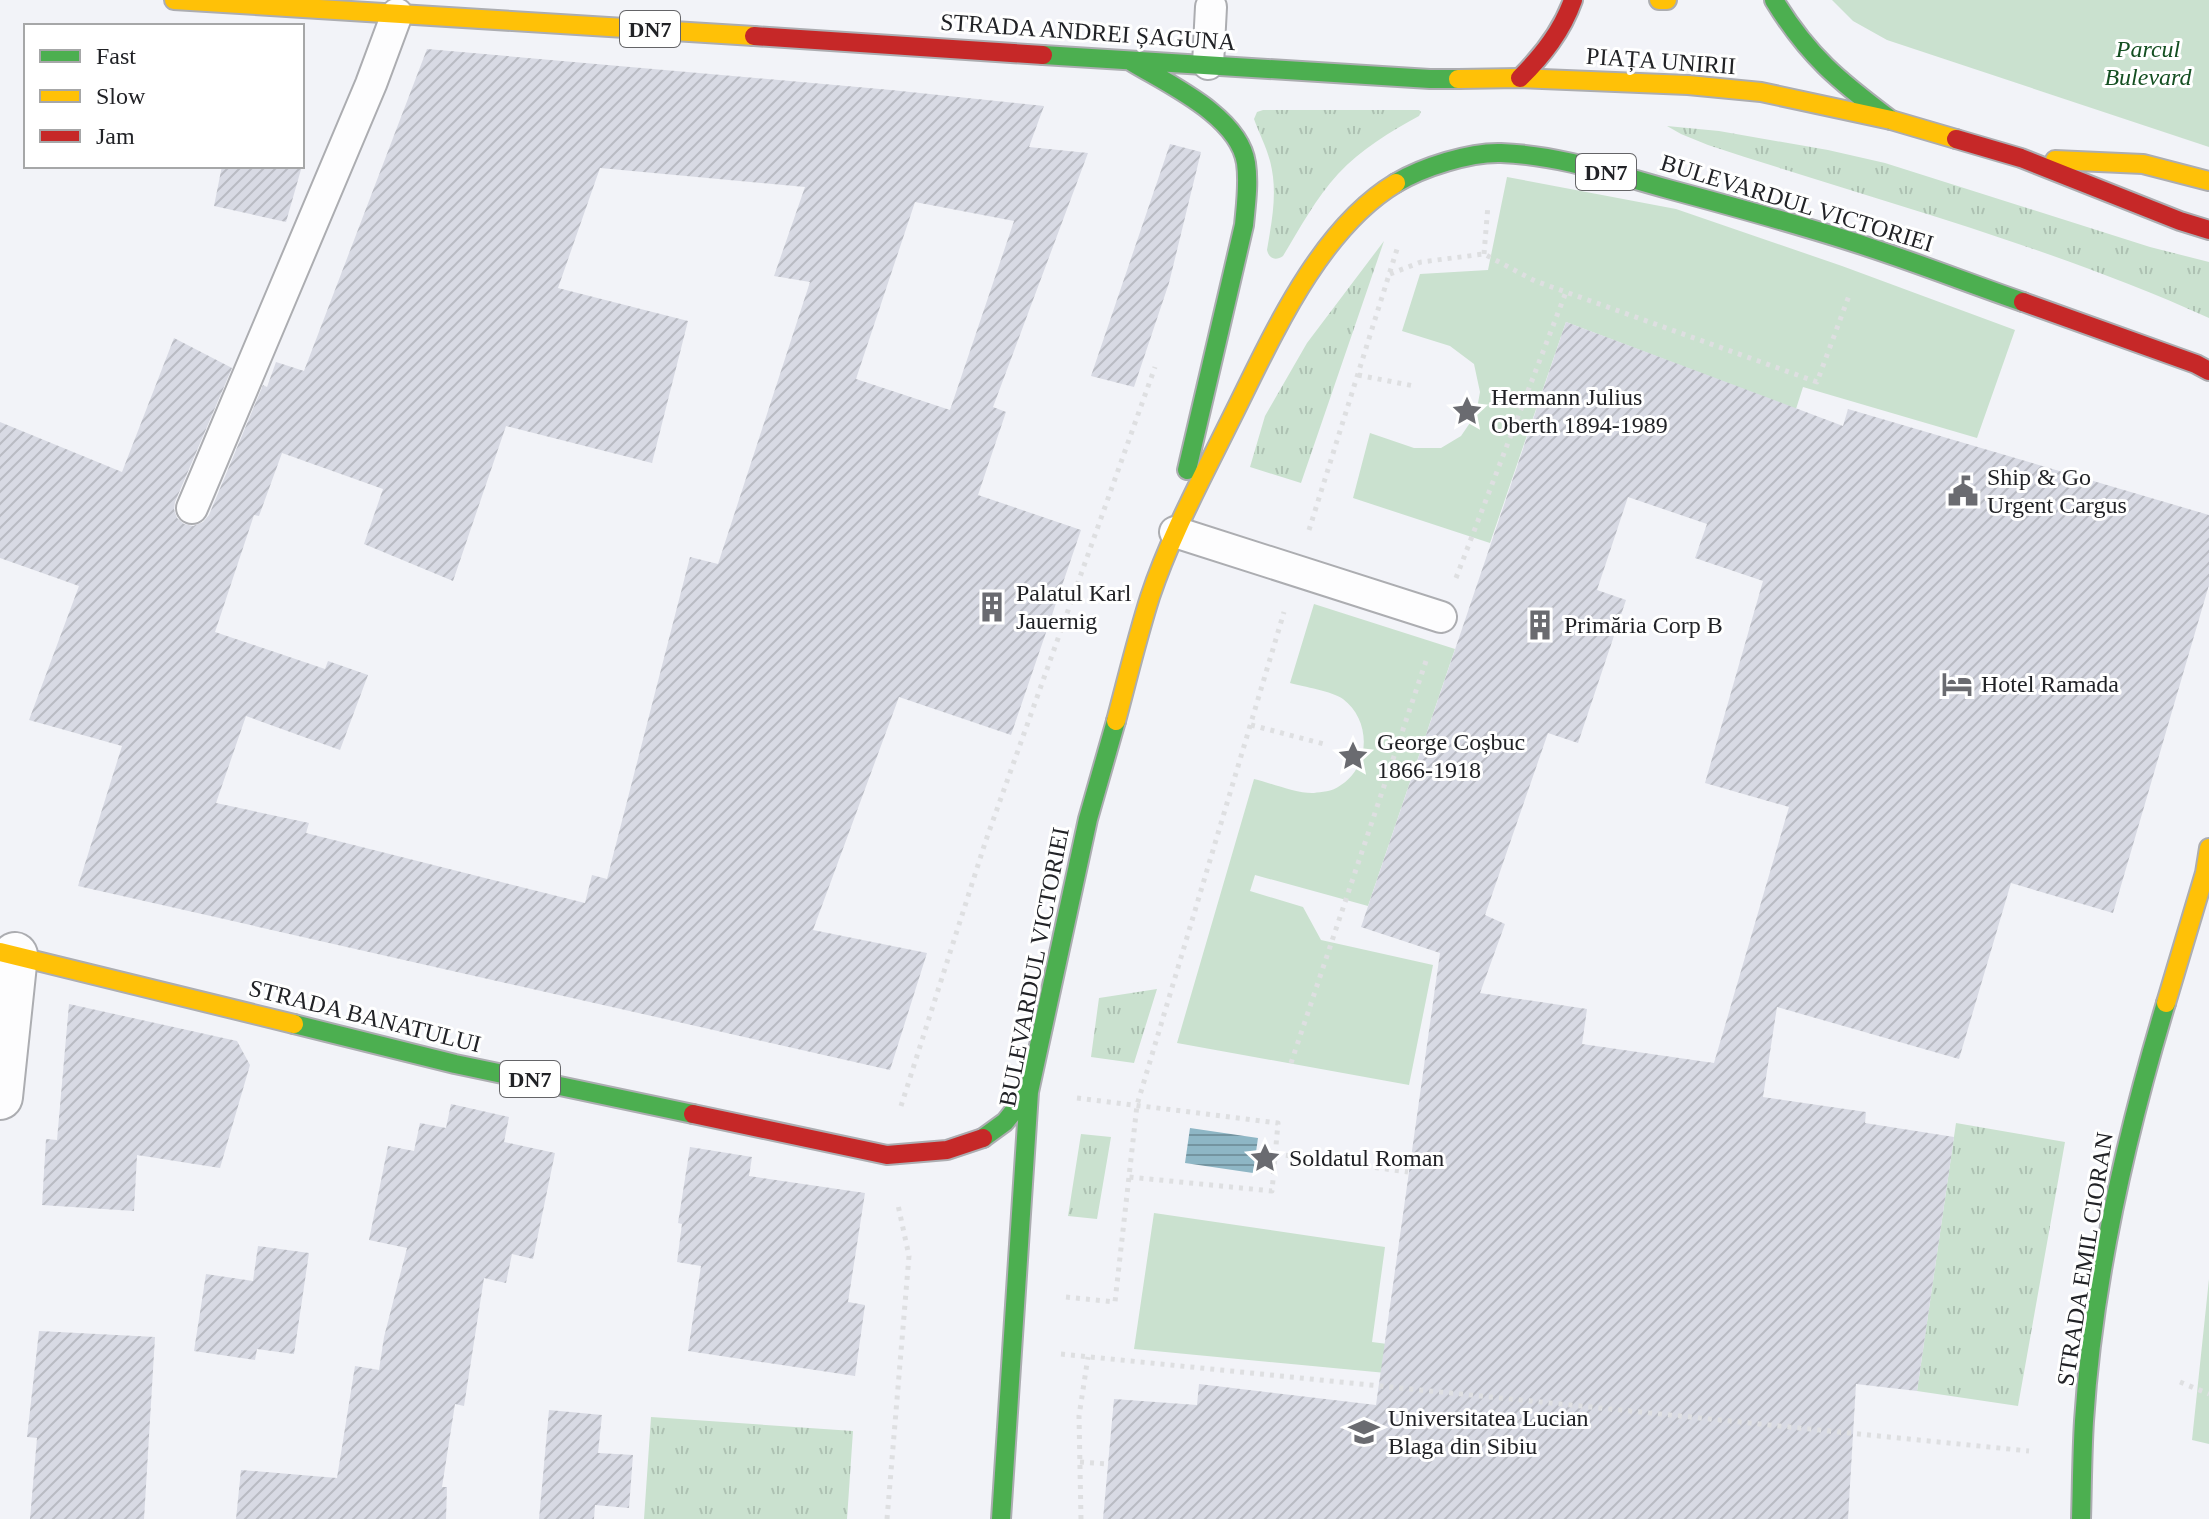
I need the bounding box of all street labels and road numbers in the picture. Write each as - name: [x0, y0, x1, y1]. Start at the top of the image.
- street label: STRADA ANDREI ȘAGUNA: [939, 9, 1237, 55]
- road number: DN7: [620, 11, 680, 47]
- street label: PIAȚA UNIRII: [1585, 43, 1737, 80]
- street label: BULEVARDUL VICTORIEI: [1658, 149, 1936, 257]
- road number: DN7: [1576, 154, 1636, 190]
- street label: BULEVARDUL VICTORIEI: [994, 825, 1074, 1109]
- street label: STRADA BANATULUI: [246, 975, 484, 1057]
- road number: DN7: [500, 1061, 560, 1097]
- street label: STRADA EMIL CIORAN: [2052, 1130, 2118, 1388]

